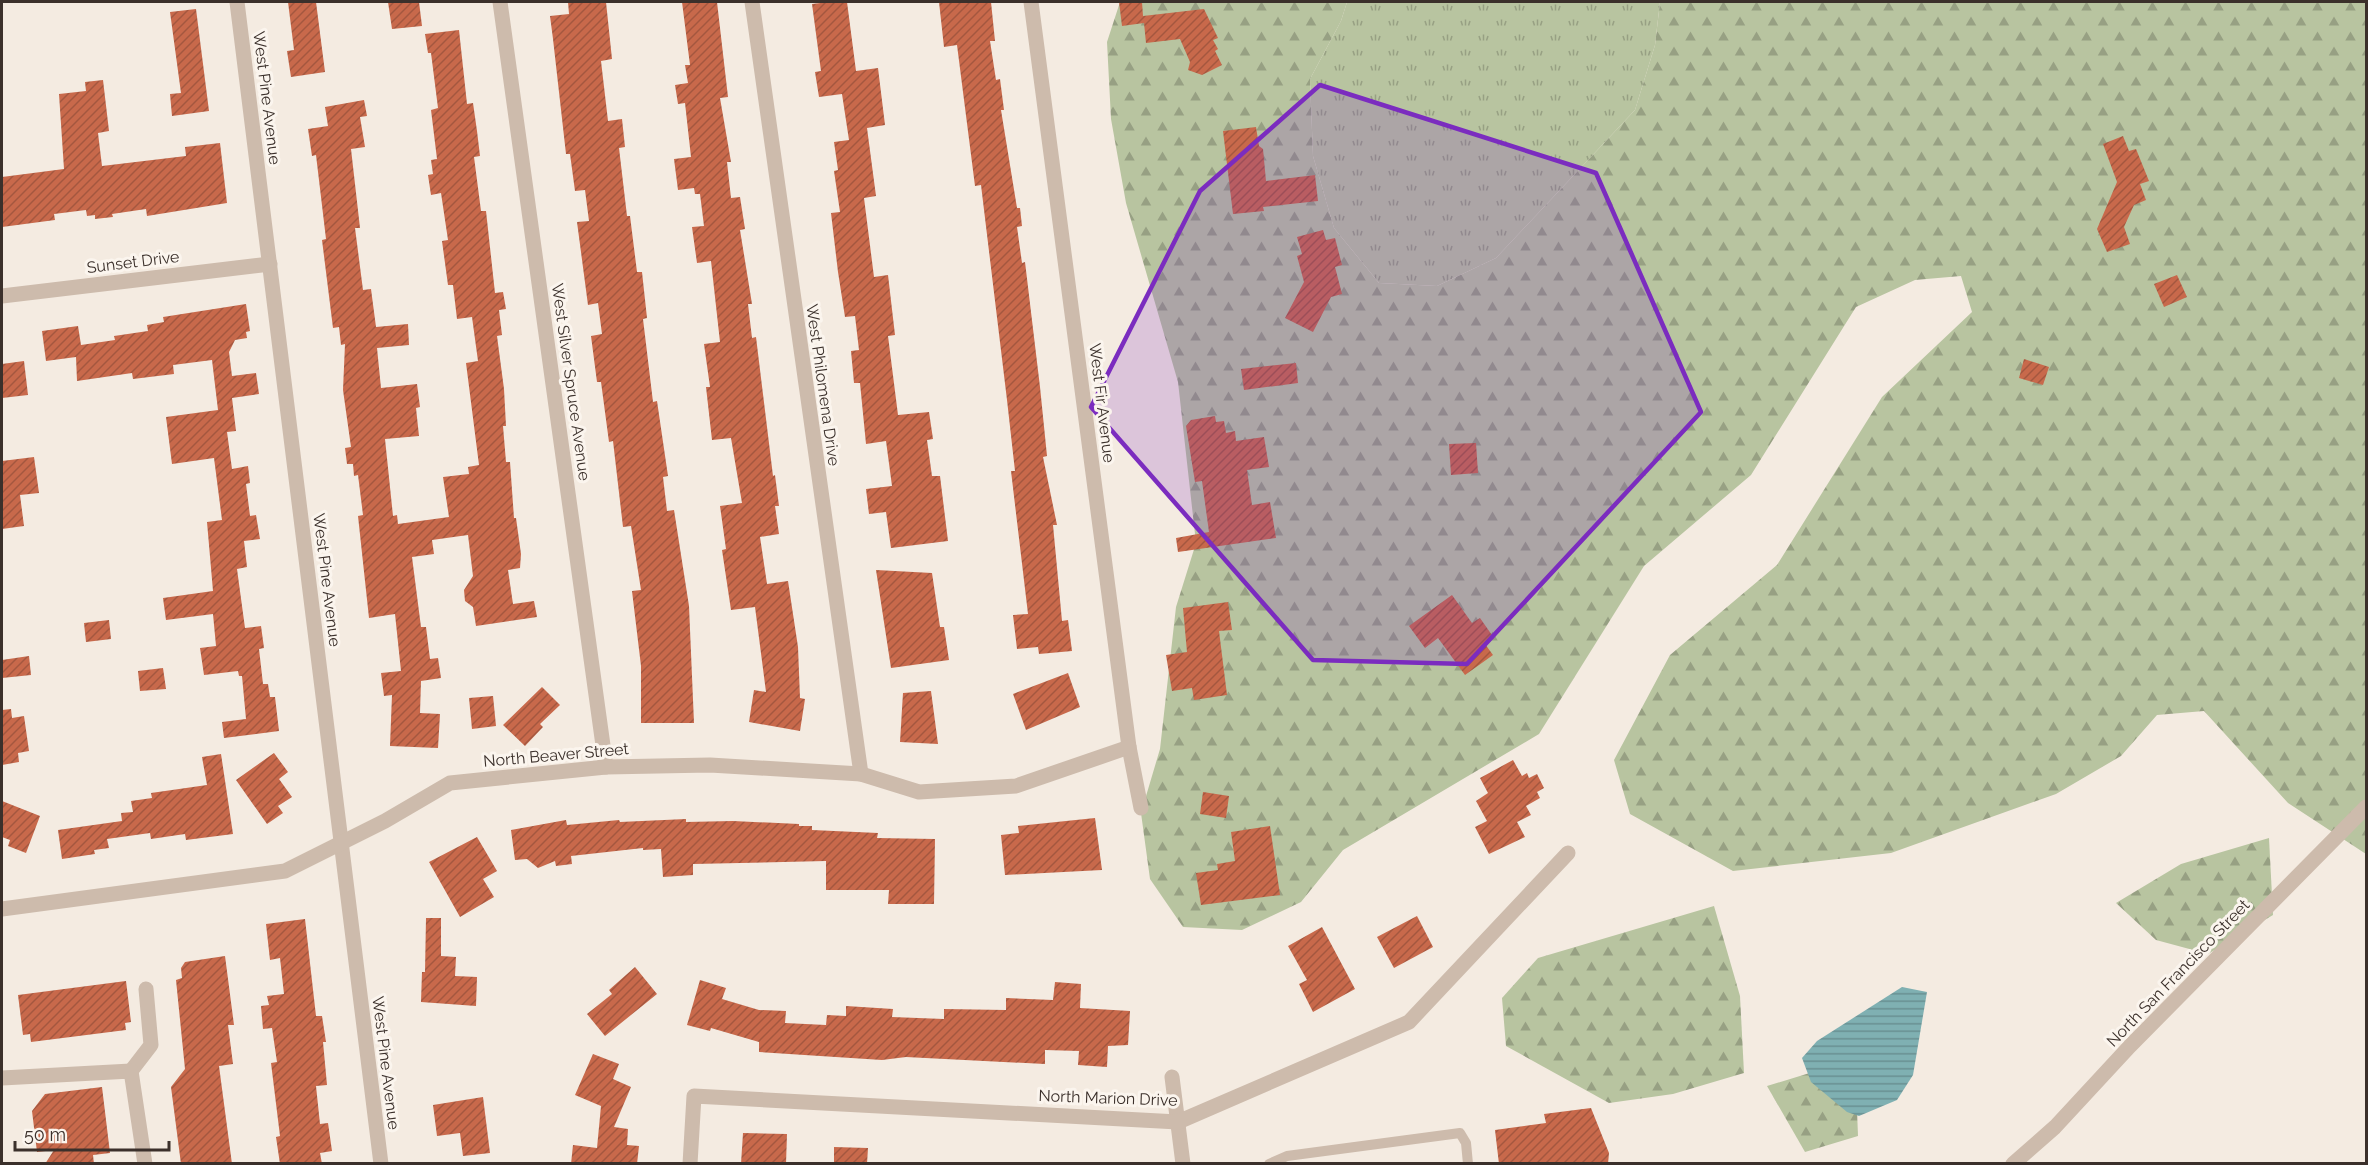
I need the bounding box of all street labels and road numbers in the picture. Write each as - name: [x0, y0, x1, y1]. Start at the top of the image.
- street label: West Pine Avenue: [249, 30, 285, 166]
- street label: Sunset Drive: [86, 247, 180, 277]
- street label: West Silver Spruce Avenue: [548, 282, 594, 482]
- street label: West Philomena Drive: [802, 303, 844, 467]
- street label: West Fir Avenue: [1085, 342, 1119, 464]
- street label: West Pine Avenue: [309, 512, 345, 648]
- street label: North Beaver Street: [482, 739, 630, 771]
- street label: North San Francisco Street: [2103, 895, 2254, 1050]
- street label: West Pine Avenue: [368, 995, 404, 1131]
- street label: North Marion Drive: [1038, 1086, 1178, 1110]

